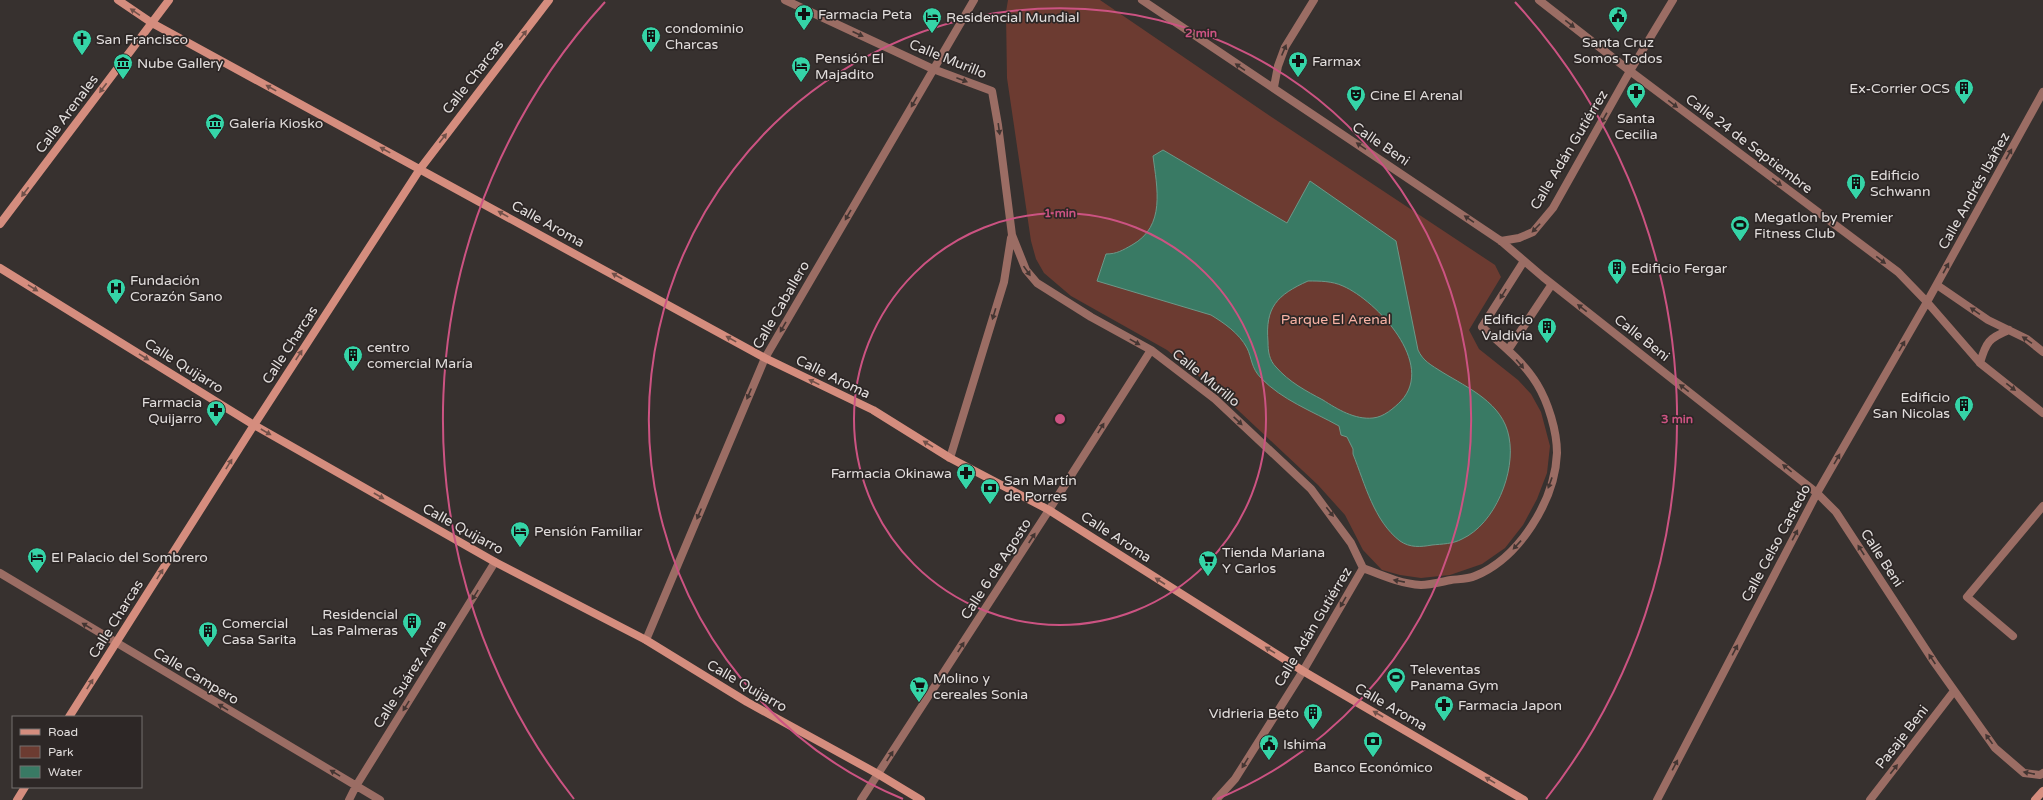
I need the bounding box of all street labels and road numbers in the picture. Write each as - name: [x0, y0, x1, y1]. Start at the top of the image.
- street label: Calle Charcas: [439, 36, 507, 117]
- street label: Calle Murillo: [907, 36, 989, 82]
- street label: Calle Arenales: [32, 71, 102, 157]
- street label: Calle Adán Gutiérrez: [1527, 87, 1611, 213]
- street label: Calle 24 de Septiembre: [1682, 91, 1816, 197]
- street label: Calle Beni: [1349, 119, 1413, 169]
- street label: Calle Andrés Ibáñez: [1935, 129, 2013, 253]
- street label: Calle Aroma: [509, 197, 587, 251]
- street label: Calle Caballero: [749, 258, 813, 352]
- street label: Calle Charcas: [259, 303, 322, 387]
- street label: Calle Beni: [1611, 311, 1673, 365]
- street label: Calle Quijarro: [141, 335, 227, 397]
- street label: Calle Murillo: [1169, 345, 1243, 411]
- street label: Calle Aroma: [793, 352, 873, 402]
- street label: Calle Celso Castedo: [1738, 481, 1814, 605]
- street label: Calle Quijarro: [420, 500, 506, 558]
- street label: Calle Aroma: [1077, 508, 1155, 566]
- street label: Calle 6 de Agosto: [957, 515, 1035, 623]
- street label: Calle Beni: [1857, 526, 1907, 590]
- street label: Calle Adán Gutiérrez: [1271, 564, 1355, 690]
- street label: Calle Charcas: [85, 576, 147, 661]
- street label: Calle Suárez Arana: [370, 617, 450, 731]
- street label: Calle Campero: [150, 644, 242, 708]
- street label: Calle Quijarro: [704, 656, 790, 716]
- street label: Calle Aroma: [1352, 679, 1430, 735]
- street label: Pasaje Beni: [1872, 702, 1932, 772]

